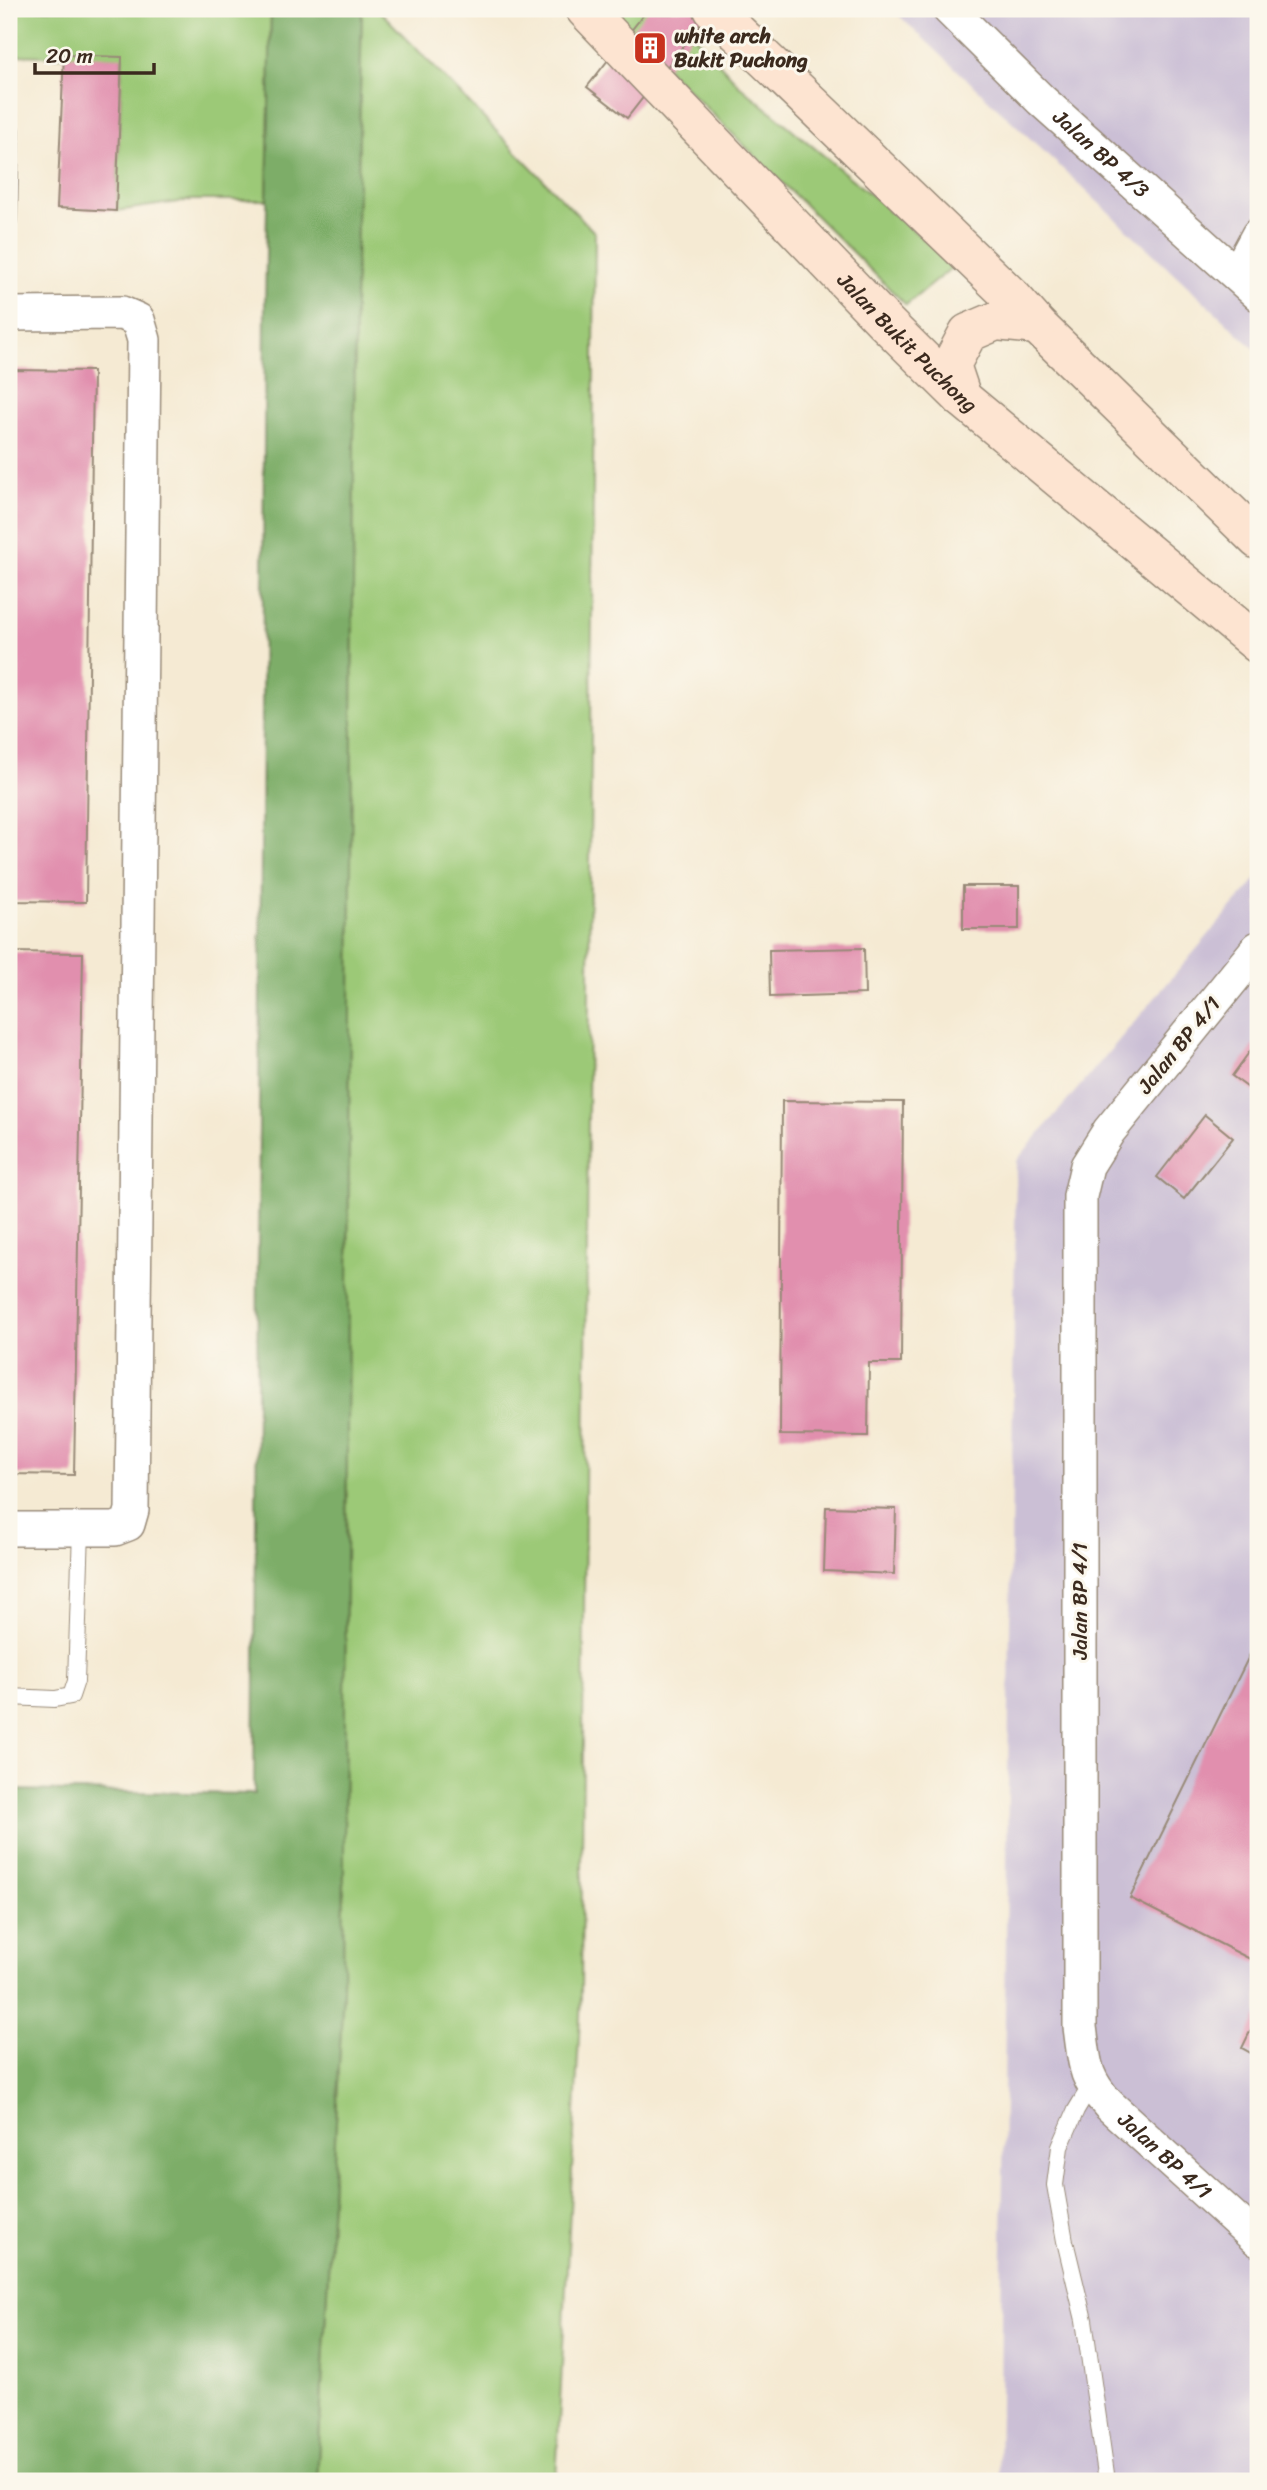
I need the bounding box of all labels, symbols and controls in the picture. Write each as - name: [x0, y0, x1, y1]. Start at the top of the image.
- place label: white arch Bukit Puchong: [674, 17, 808, 79]
- building icon: white arch Bukit Puchong: [631, 29, 669, 67]
- scale bar: [35, 32, 154, 76]
- text: 20 m: [46, 37, 93, 75]
- street label: Jalan BP 4/3: [1043, 99, 1159, 208]
- street label: Jalan Bukit Puchong: [827, 263, 987, 423]
- street label: Jalan BP 4/1: [1127, 988, 1231, 1103]
- street label: Jalan BP 4/1: [1061, 1542, 1099, 1661]
- street label: Jalan BP 4/1: [1108, 2102, 1221, 2209]

